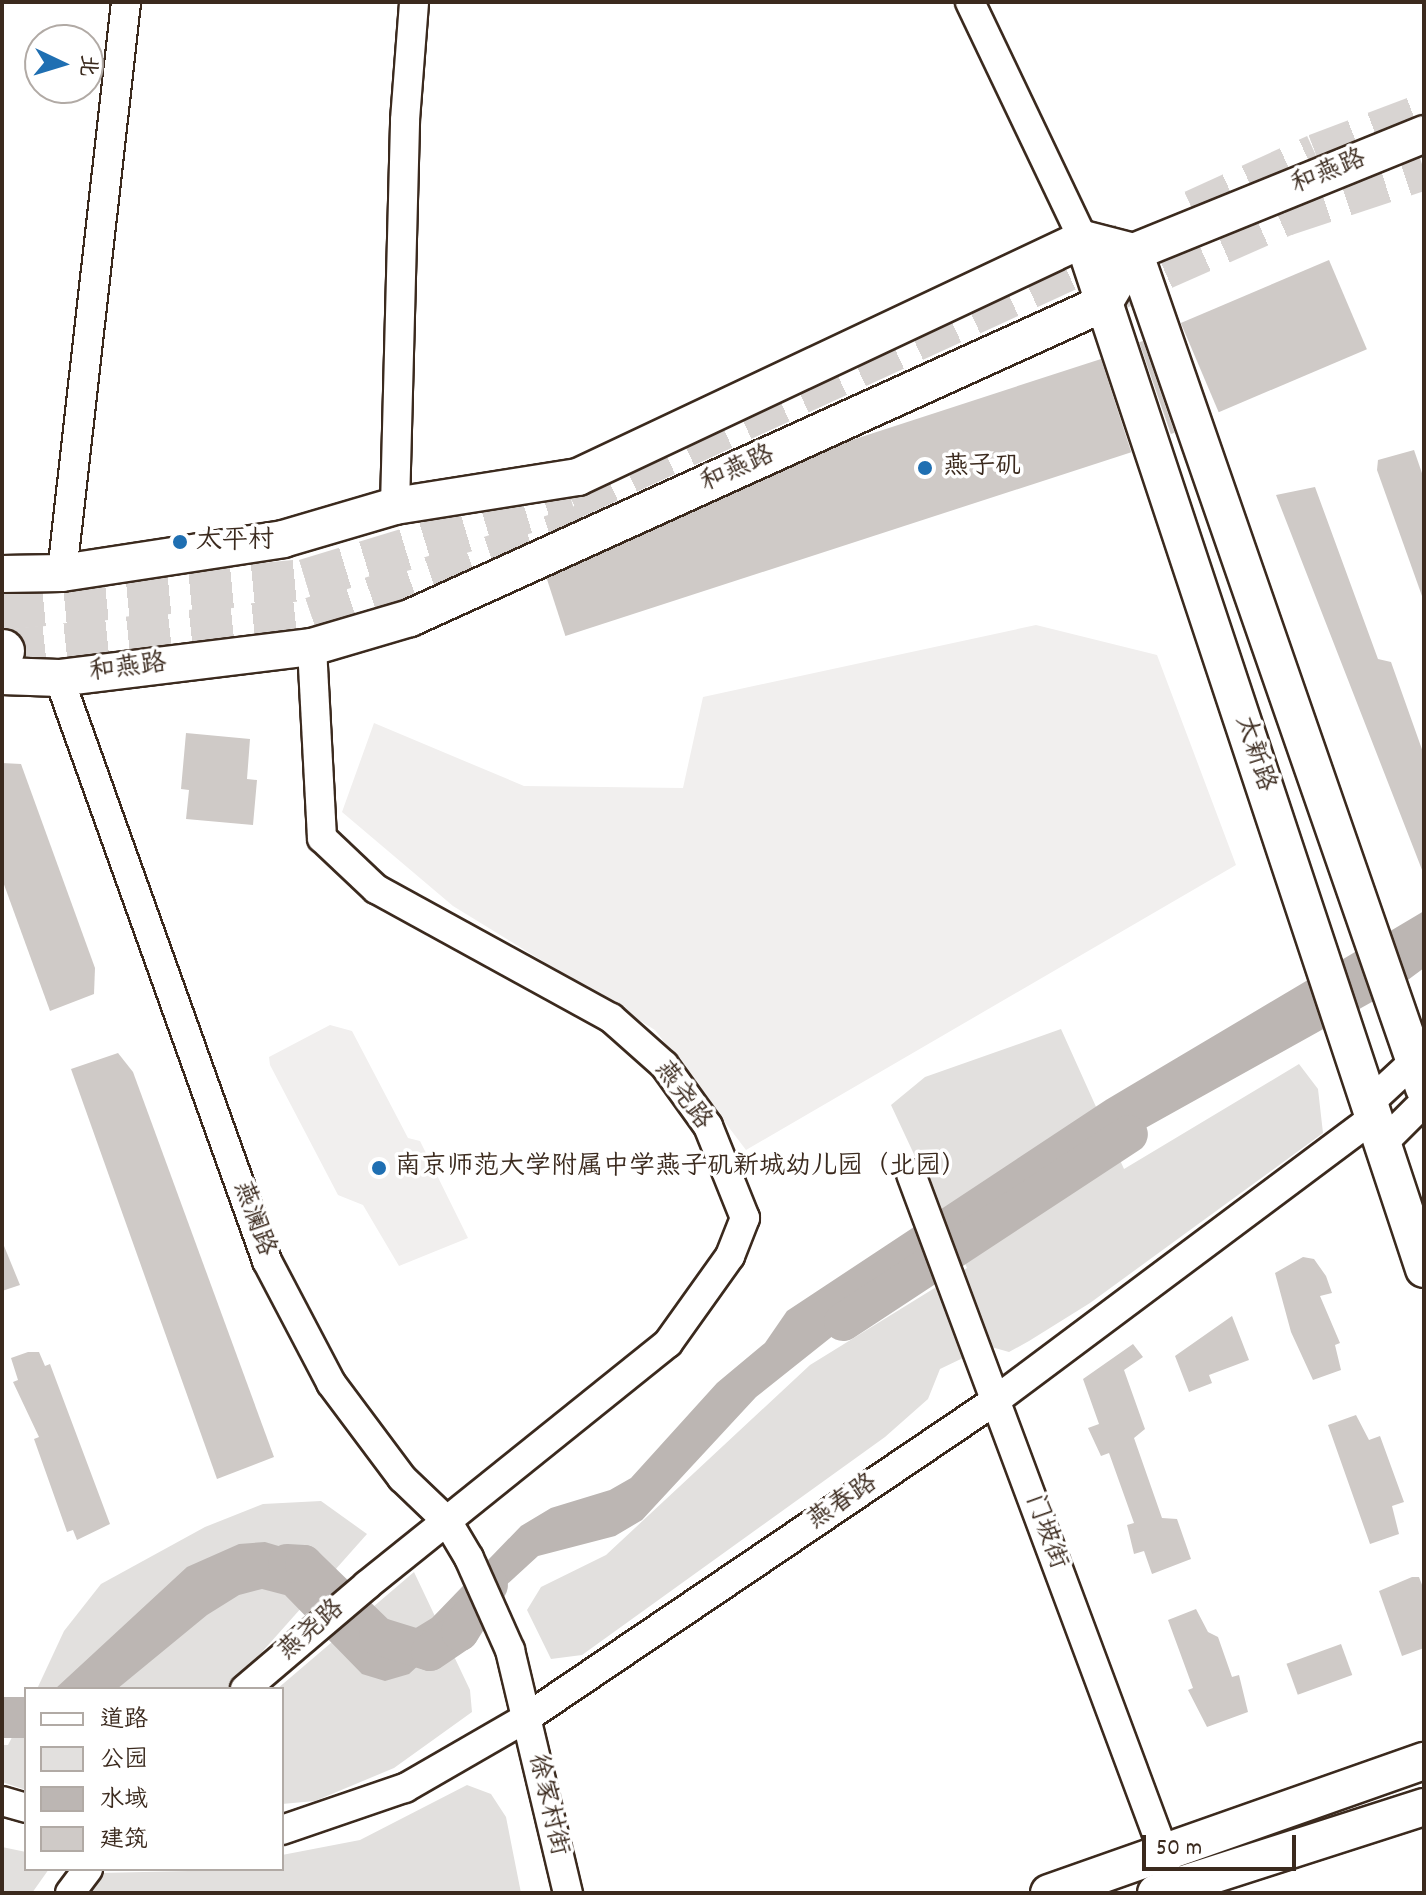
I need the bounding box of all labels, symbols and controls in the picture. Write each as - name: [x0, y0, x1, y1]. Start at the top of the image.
- north arrow: [24, 24, 104, 104]
- text: 北: [70, 53, 103, 78]
- street label: 和燕路: [1287, 144, 1371, 202]
- street label: 和燕路: [696, 440, 780, 500]
- place label: 燕子矶: [943, 452, 1021, 484]
- marker: 燕子矶: [914, 457, 936, 479]
- place label: 太平村: [196, 526, 274, 558]
- marker: 太平村: [171, 533, 189, 551]
- street label: 和燕路: [87, 649, 169, 689]
- street label: 太新路: [1227, 712, 1281, 796]
- street label: 燕尧路: [646, 1055, 718, 1137]
- place label: 南京师范大学附属中学燕子矶新城幼儿园（北园）: [395, 1152, 967, 1184]
- marker: 南京师范大学附属中学燕子矶新城幼儿园（北园）: [370, 1159, 388, 1177]
- street label: 燕澜路: [225, 1177, 281, 1261]
- street label: 燕春路: [802, 1468, 884, 1538]
- street label: 门坡街: [1017, 1490, 1073, 1574]
- street label: 燕尧路: [272, 1594, 352, 1668]
- legend: [24, 1687, 284, 1871]
- text: 道路: [100, 1704, 148, 1738]
- text: 公园: [100, 1744, 148, 1778]
- street label: 徐家村街: [520, 1751, 574, 1859]
- text: 水域: [100, 1784, 148, 1818]
- scale bar: [1146, 1819, 1300, 1869]
- text: 建筑: [100, 1824, 148, 1858]
- text: 50 m: [1156, 1832, 1202, 1866]

